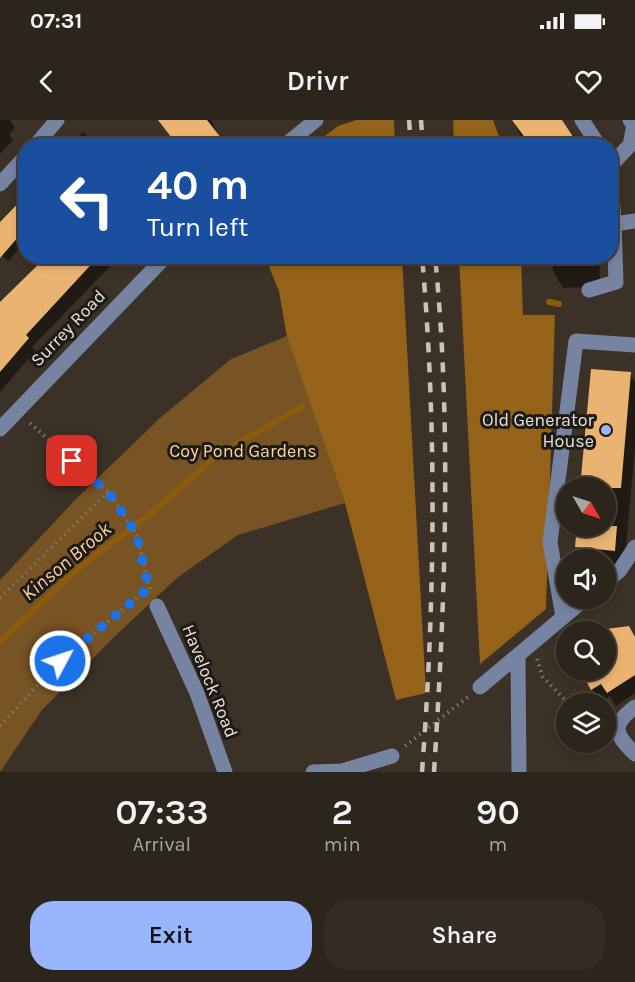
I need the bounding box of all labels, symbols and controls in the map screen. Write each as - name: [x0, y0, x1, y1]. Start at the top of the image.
- text: 07:31: [30, 8, 82, 34]
- icon: back: [30, 65, 63, 98]
- text: Drivr: [287, 65, 348, 97]
- icon: heart: [572, 65, 605, 98]
- text: 40 m: [147, 160, 249, 210]
- icon: left: [48, 162, 126, 240]
- text: Turn left: [147, 211, 248, 243]
- street label: Surrey Road: [26, 285, 110, 371]
- place label: Old Generator House: [482, 409, 594, 452]
- marker: Old Generator House: [599, 423, 613, 437]
- pin: [46, 435, 97, 486]
- park label: Coy Pond Gardens: [169, 440, 317, 462]
- icon: arrive: [55, 444, 88, 477]
- north arrow: [556, 477, 616, 537]
- map controls: [556, 477, 616, 753]
- water label: Kinson Brook: [17, 517, 116, 605]
- button: sound: [556, 549, 616, 609]
- street label: Havelock Road: [177, 621, 243, 741]
- button: search: [556, 621, 616, 681]
- position arrow: [28, 629, 92, 693]
- button: layers: [556, 693, 616, 753]
- text: 07:33: [115, 791, 209, 833]
- text: 2: [331, 791, 353, 833]
- text: 90: [476, 791, 520, 833]
- text: Arrival: [133, 833, 191, 856]
- text: min: [324, 833, 361, 856]
- text: m: [488, 833, 507, 856]
- button: Exit: [30, 901, 312, 970]
- button: Share: [324, 901, 605, 970]

